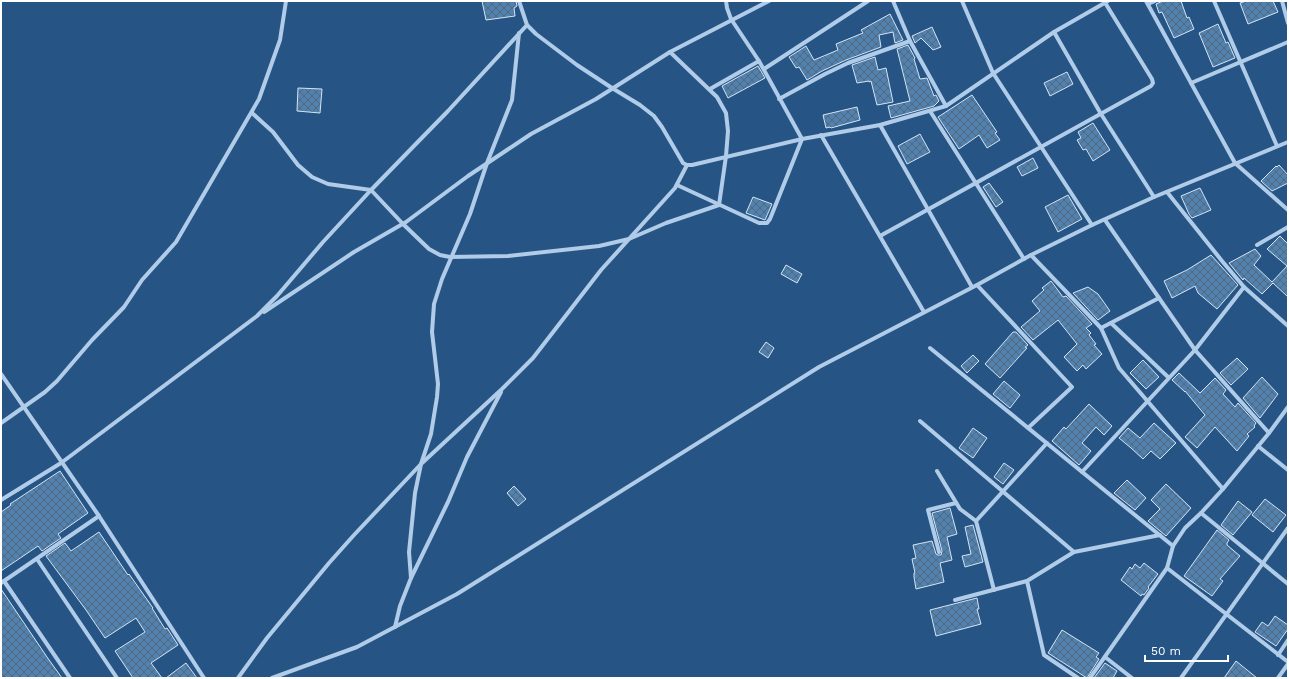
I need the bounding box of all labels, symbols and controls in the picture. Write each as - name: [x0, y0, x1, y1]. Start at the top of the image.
- scale bar: [1145, 637, 1228, 663]
- text: 50 m: [1151, 644, 1181, 658]

